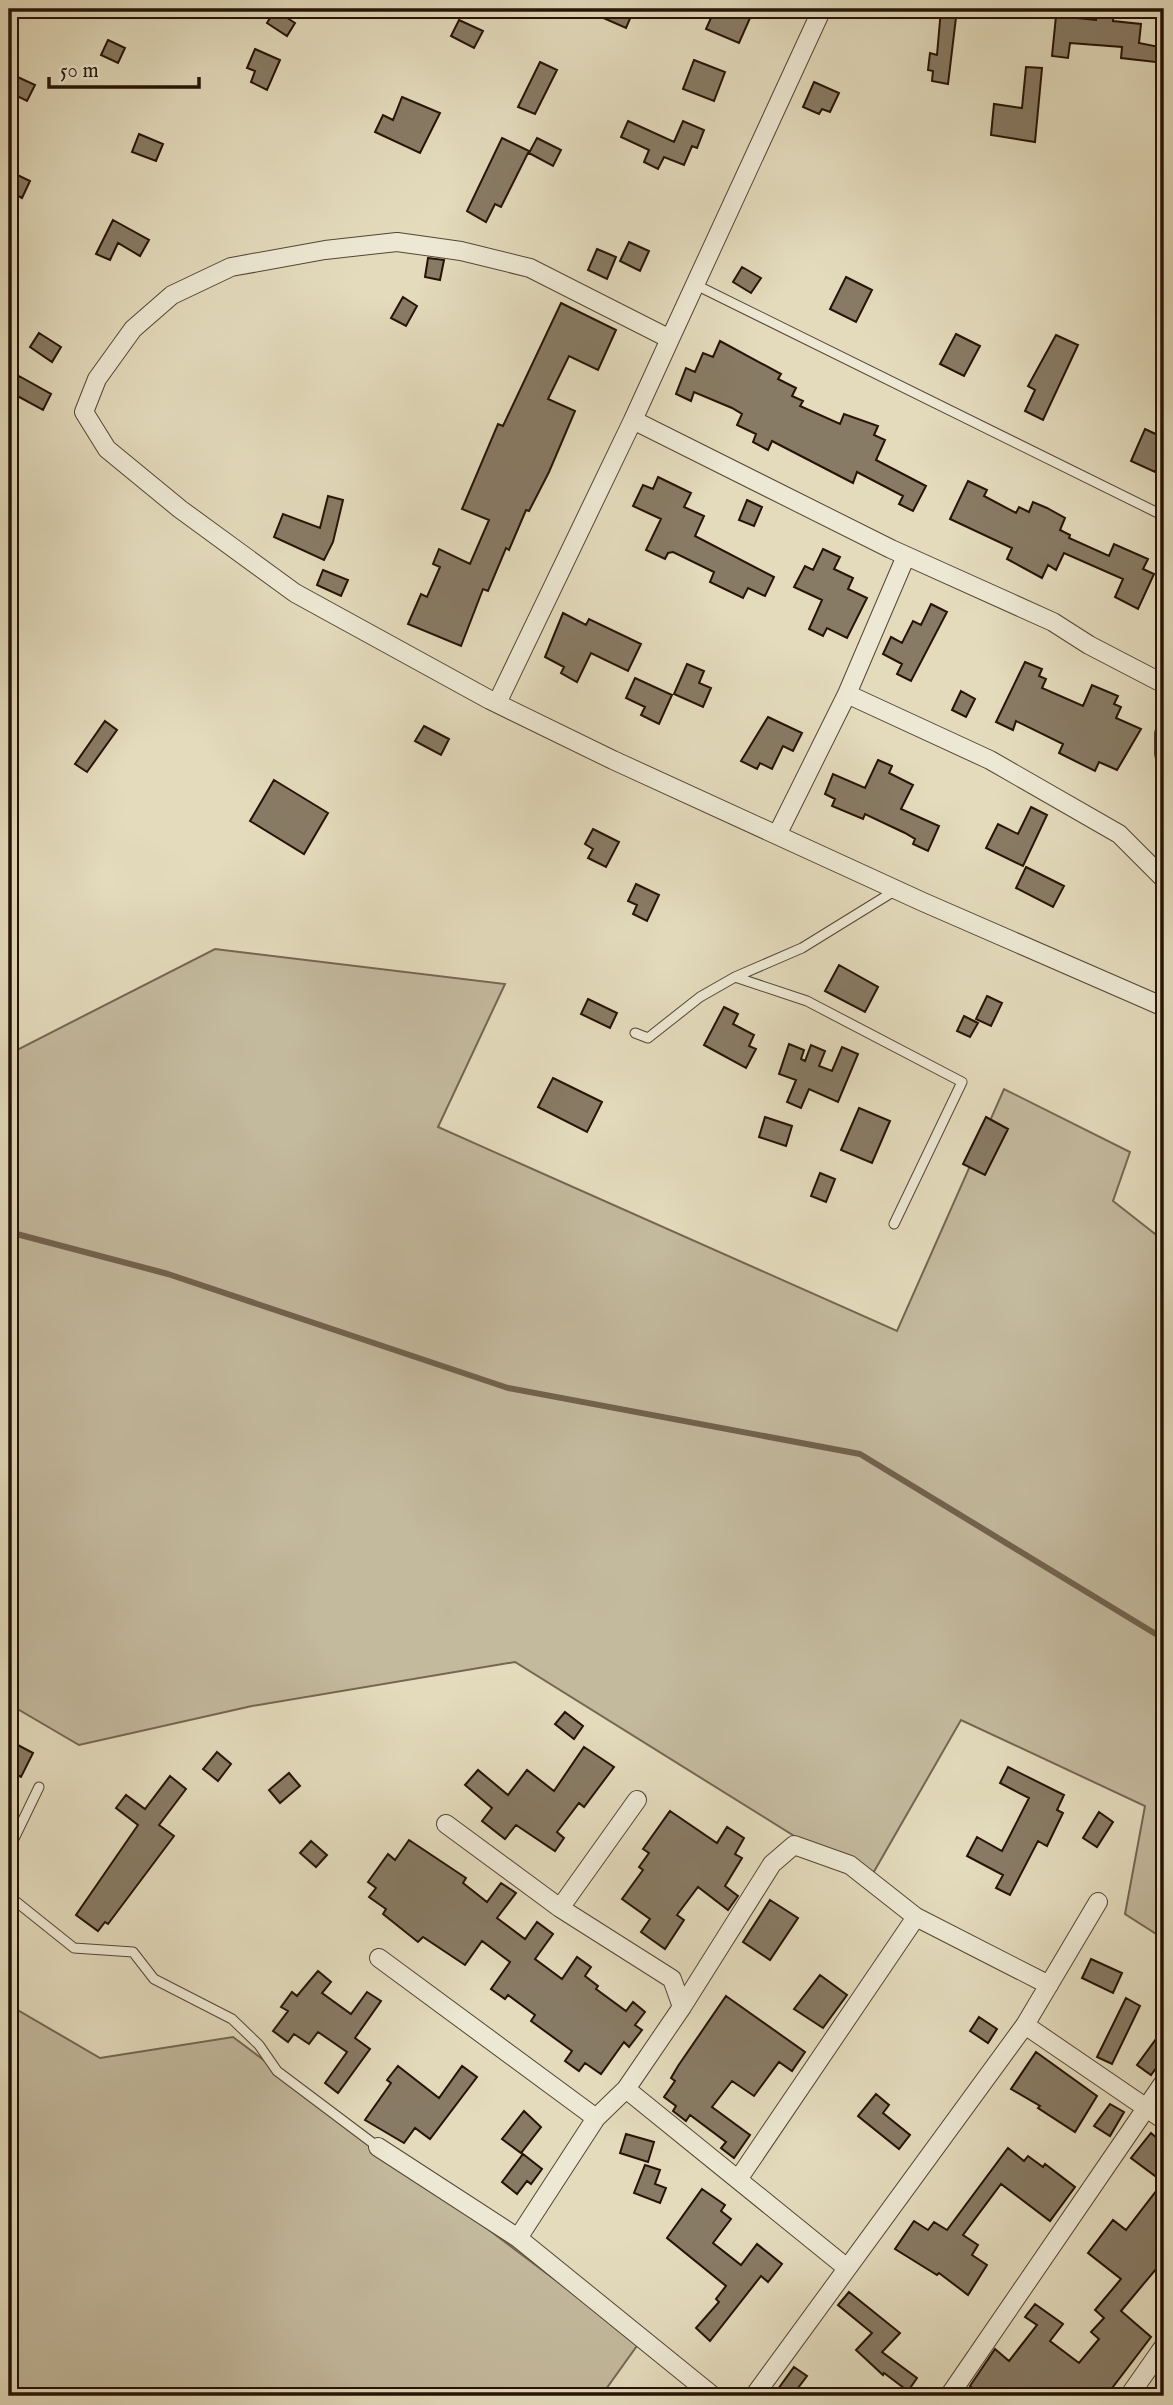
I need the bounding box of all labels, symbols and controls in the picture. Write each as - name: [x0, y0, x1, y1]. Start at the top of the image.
- scale bar: [49, 46, 200, 90]
- text: 50 m: [60, 58, 99, 85]

